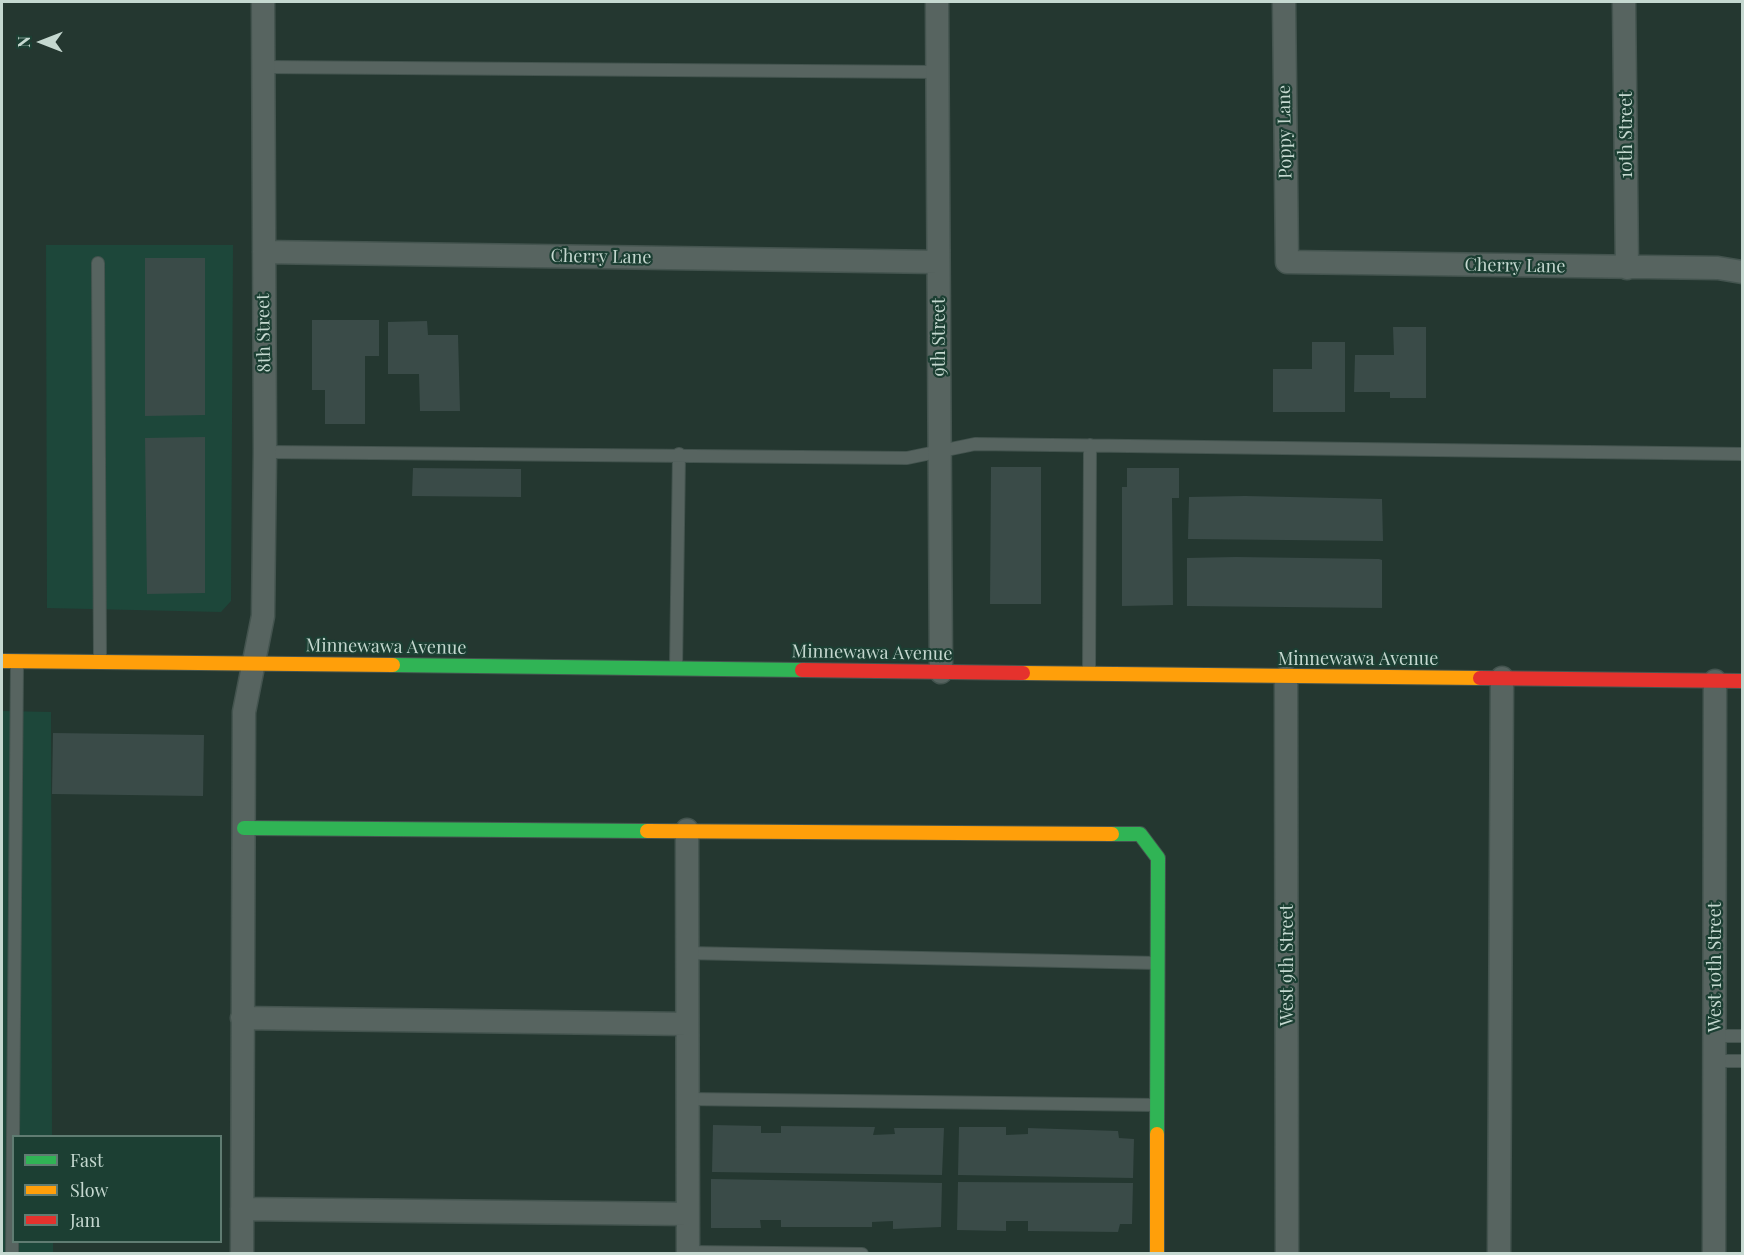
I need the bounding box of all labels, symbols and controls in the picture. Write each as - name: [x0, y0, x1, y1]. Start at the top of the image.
- north arrow: [12, 12, 72, 72]
- text: N: [13, 36, 34, 48]
- street label: Poppy Lane: [1273, 85, 1297, 179]
- street label: 10th Street: [1615, 91, 1637, 179]
- street label: Cherry Lane: [550, 245, 652, 269]
- street label: Cherry Lane: [1464, 254, 1566, 278]
- street label: 8th Street: [253, 293, 275, 373]
- street label: 9th Street: [928, 298, 950, 376]
- street label: Minnewawa Avenue: [305, 635, 467, 659]
- street label: Minnewawa Avenue: [791, 641, 953, 665]
- street label: Minnewawa Avenue: [1278, 648, 1438, 670]
- street label: West 10th Street: [1704, 902, 1726, 1032]
- street label: West 9th Street: [1276, 904, 1298, 1026]
- legend: [12, 1135, 222, 1243]
- text: Fast: [70, 1148, 103, 1172]
- text: Slow: [70, 1178, 108, 1202]
- text: Jam: [70, 1208, 100, 1232]

